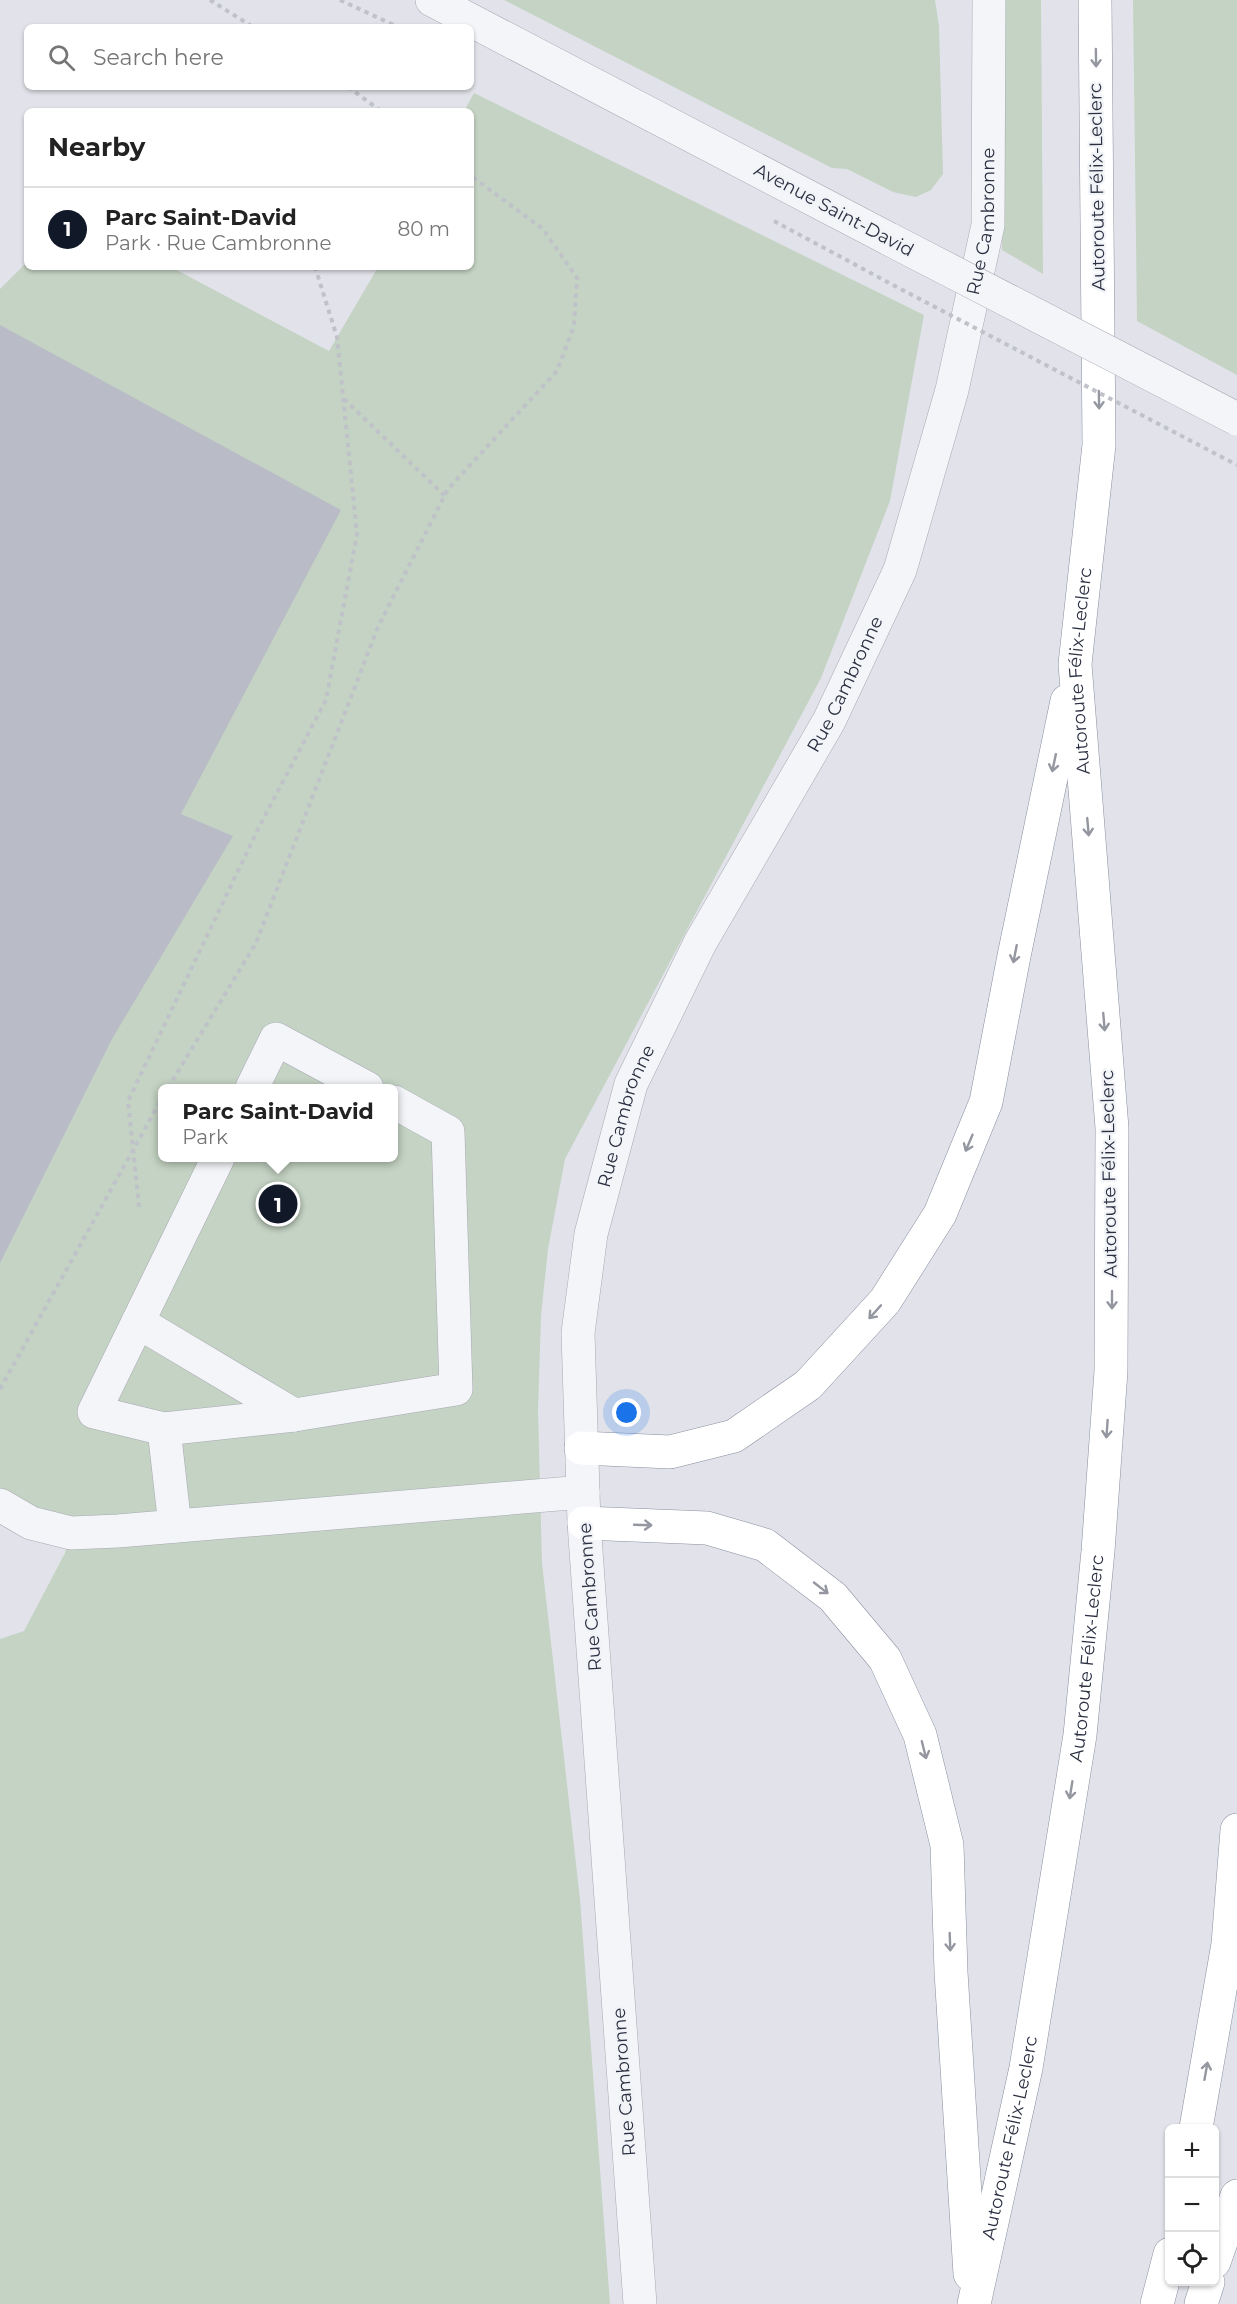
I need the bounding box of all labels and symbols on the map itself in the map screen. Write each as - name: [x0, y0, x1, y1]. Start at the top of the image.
- one-way arrow: [1090, 48, 1101, 68]
- street label: Autoroute Félix-Leclerc: [1084, 83, 1110, 291]
- street label: Rue Cambronne: [962, 147, 999, 297]
- street label: Avenue Saint-David: [750, 159, 918, 261]
- one-way arrow: [1093, 390, 1105, 410]
- street label: Autoroute Félix-Leclerc: [1064, 566, 1097, 775]
- street label: Rue Cambronne: [802, 613, 888, 756]
- one-way arrow: [1048, 752, 1059, 772]
- one-way arrow: [1083, 817, 1094, 837]
- one-way arrow: [1009, 943, 1020, 963]
- one-way arrow: [1098, 1011, 1109, 1031]
- street label: Rue Cambronne: [593, 1041, 659, 1190]
- street label: Autoroute Félix-Leclerc: [1096, 1070, 1122, 1278]
- one-way arrow: [963, 1133, 974, 1151]
- pin: 1: [258, 1182, 298, 1226]
- one-way arrow: [1106, 1290, 1118, 1310]
- one-way arrow: [868, 1305, 882, 1320]
- your location: [612, 1398, 641, 1427]
- one-way arrow: [1101, 1419, 1112, 1439]
- one-way arrow: [632, 1520, 652, 1531]
- street label: Rue Cambronne: [574, 1522, 606, 1672]
- street label: Autoroute Félix-Leclerc: [1065, 1554, 1109, 1763]
- one-way arrow: [812, 1581, 828, 1594]
- one-way arrow: [918, 1740, 930, 1759]
- one-way arrow: [1066, 1780, 1077, 1800]
- one-way arrow: [944, 1931, 955, 1951]
- street label: Rue Cambronne: [608, 2007, 640, 2157]
- street label: Autoroute Félix-Leclerc: [977, 2034, 1042, 2242]
- one-way arrow: [1201, 2062, 1212, 2081]

